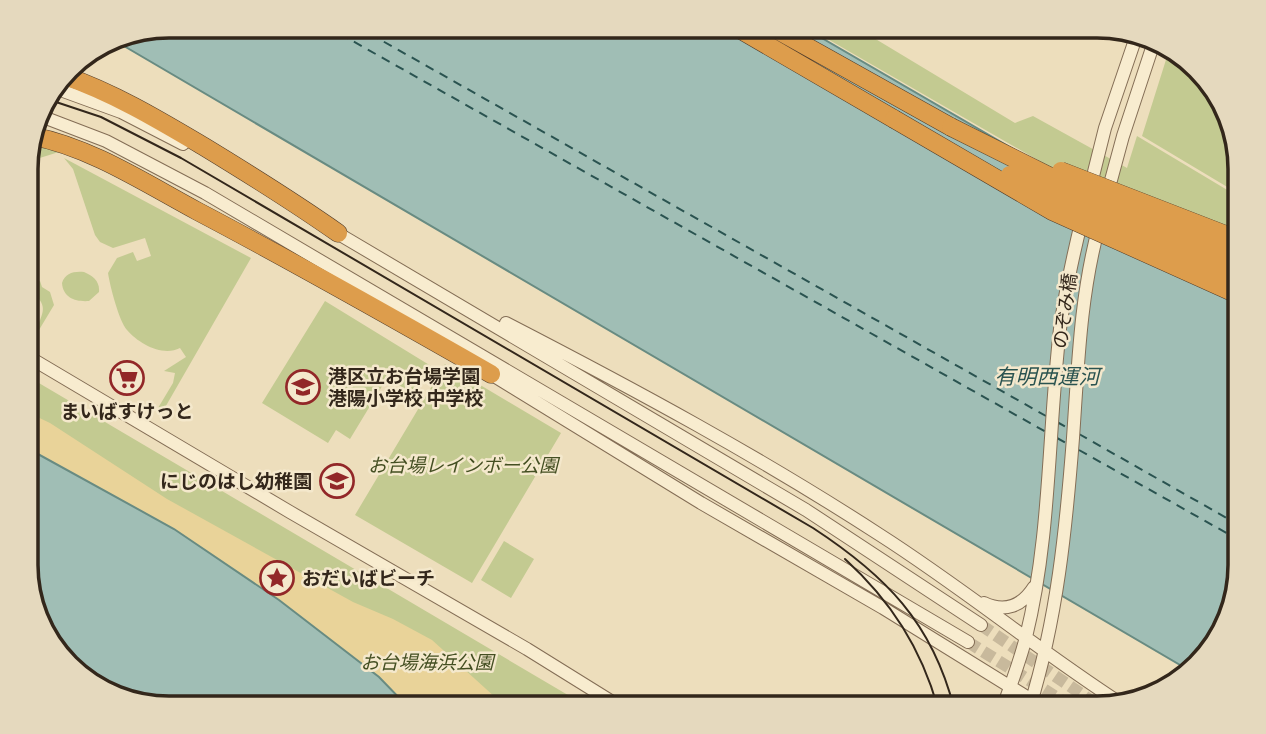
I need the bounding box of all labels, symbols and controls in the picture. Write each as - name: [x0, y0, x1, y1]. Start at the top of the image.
- street label: のぞみ橋: [1048, 272, 1082, 350]
- supermarket icon: まいばすけっと: [108, 359, 146, 397]
- water label: 有明西運河: [995, 364, 1103, 390]
- place label: 港区立お台場学園 港陽小学校 中学校: [328, 365, 483, 410]
- school or university icon: 港区立お台場学園 港陽小学校 中学校: [284, 368, 322, 406]
- place label: まいばすけっと: [60, 400, 194, 423]
- park label: お台場レインボー公園: [368, 454, 561, 477]
- school or university icon: にじのはし幼稚園: [318, 462, 356, 500]
- place label: にじのはし幼稚園: [160, 470, 312, 493]
- place icon: おだいばビーチ: [258, 559, 296, 597]
- place label: おだいばビーチ: [302, 567, 435, 590]
- park label: お台場海浜公園: [360, 651, 496, 674]

